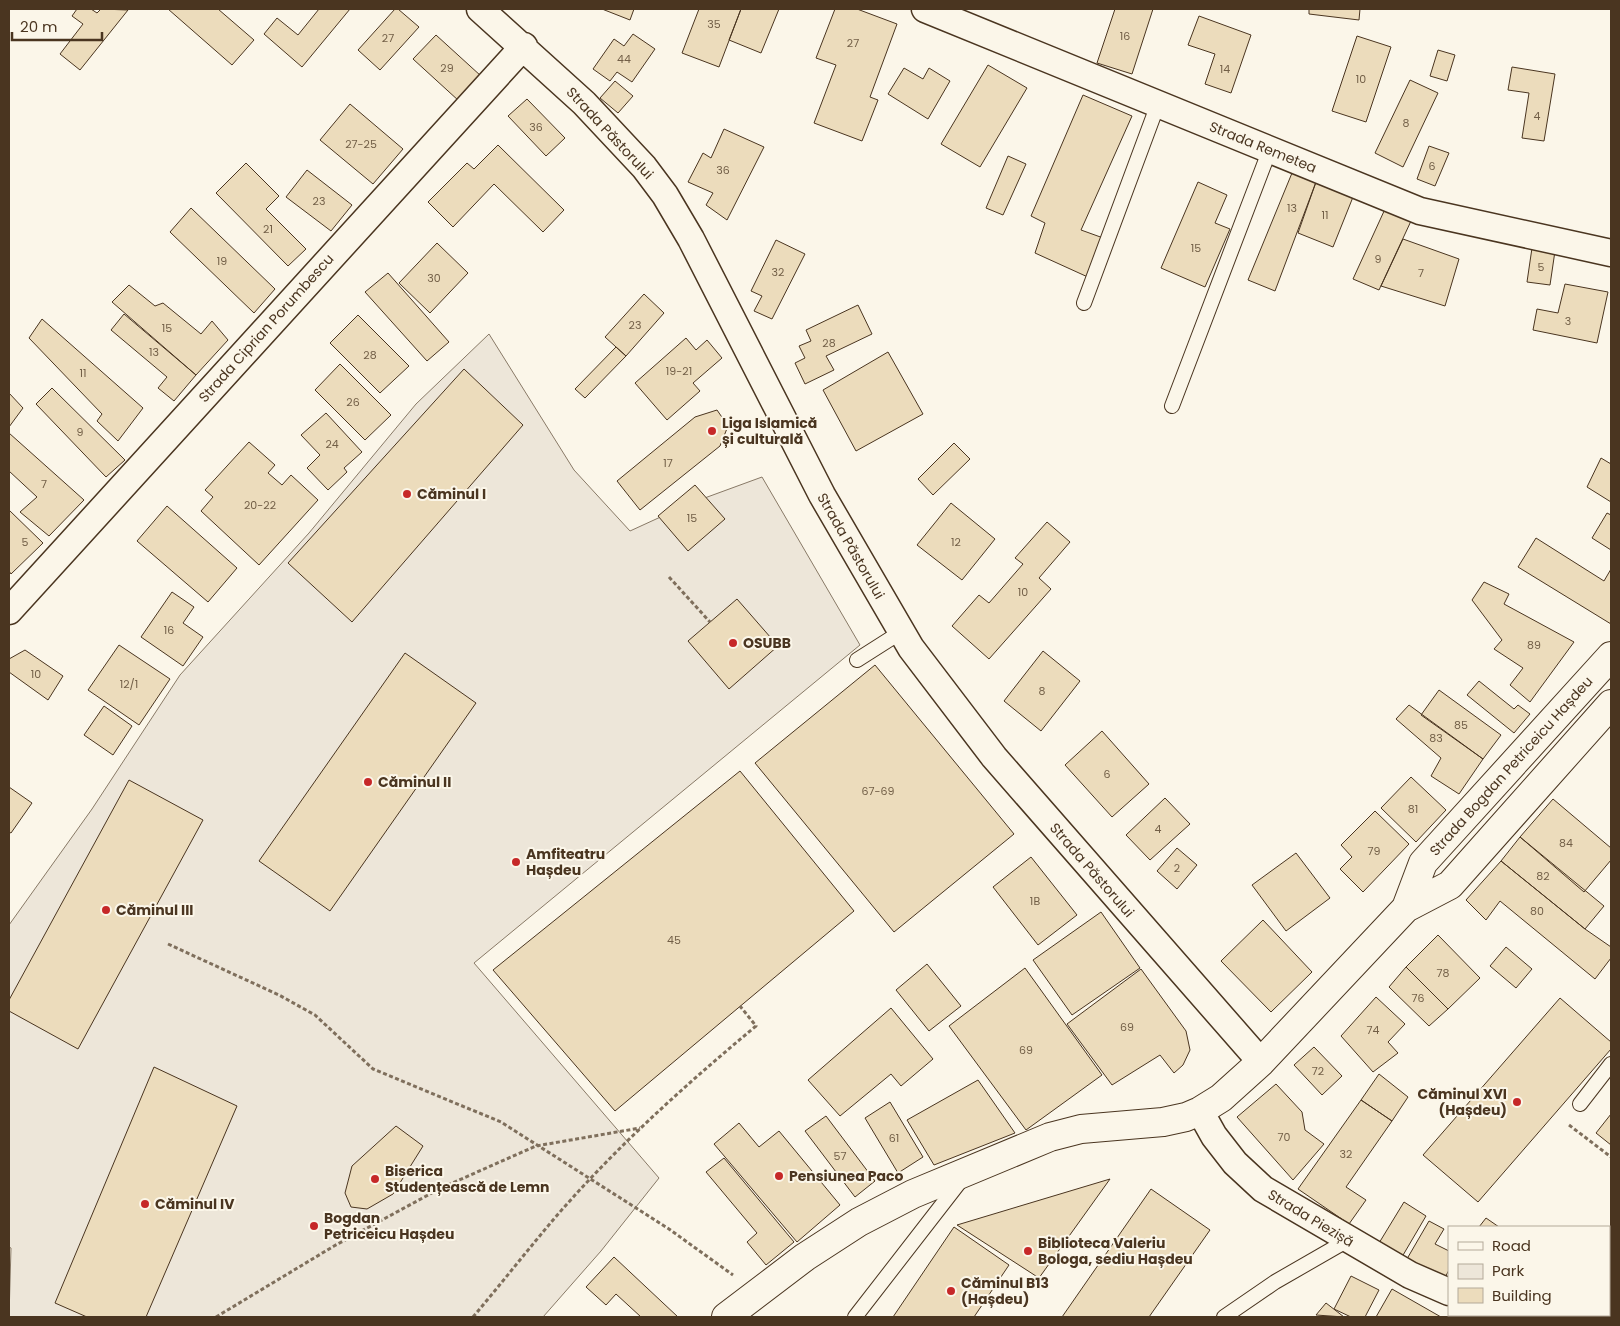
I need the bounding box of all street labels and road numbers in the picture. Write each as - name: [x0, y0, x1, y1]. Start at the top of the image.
- street label: Strada Păstorului: [562, 82, 658, 184]
- street label: Strada Remetea: [1206, 116, 1320, 178]
- street label: Strada Ciprian Porumbescu: [194, 249, 338, 407]
- street label: Strada Păstorului: [812, 489, 890, 603]
- street label: Strada Bogdan Petriceicu Hașdeu: [1425, 672, 1597, 860]
- street label: Strada Păstorului: [1045, 818, 1139, 922]
- street label: Strada Piezișă: [1264, 1184, 1358, 1252]

